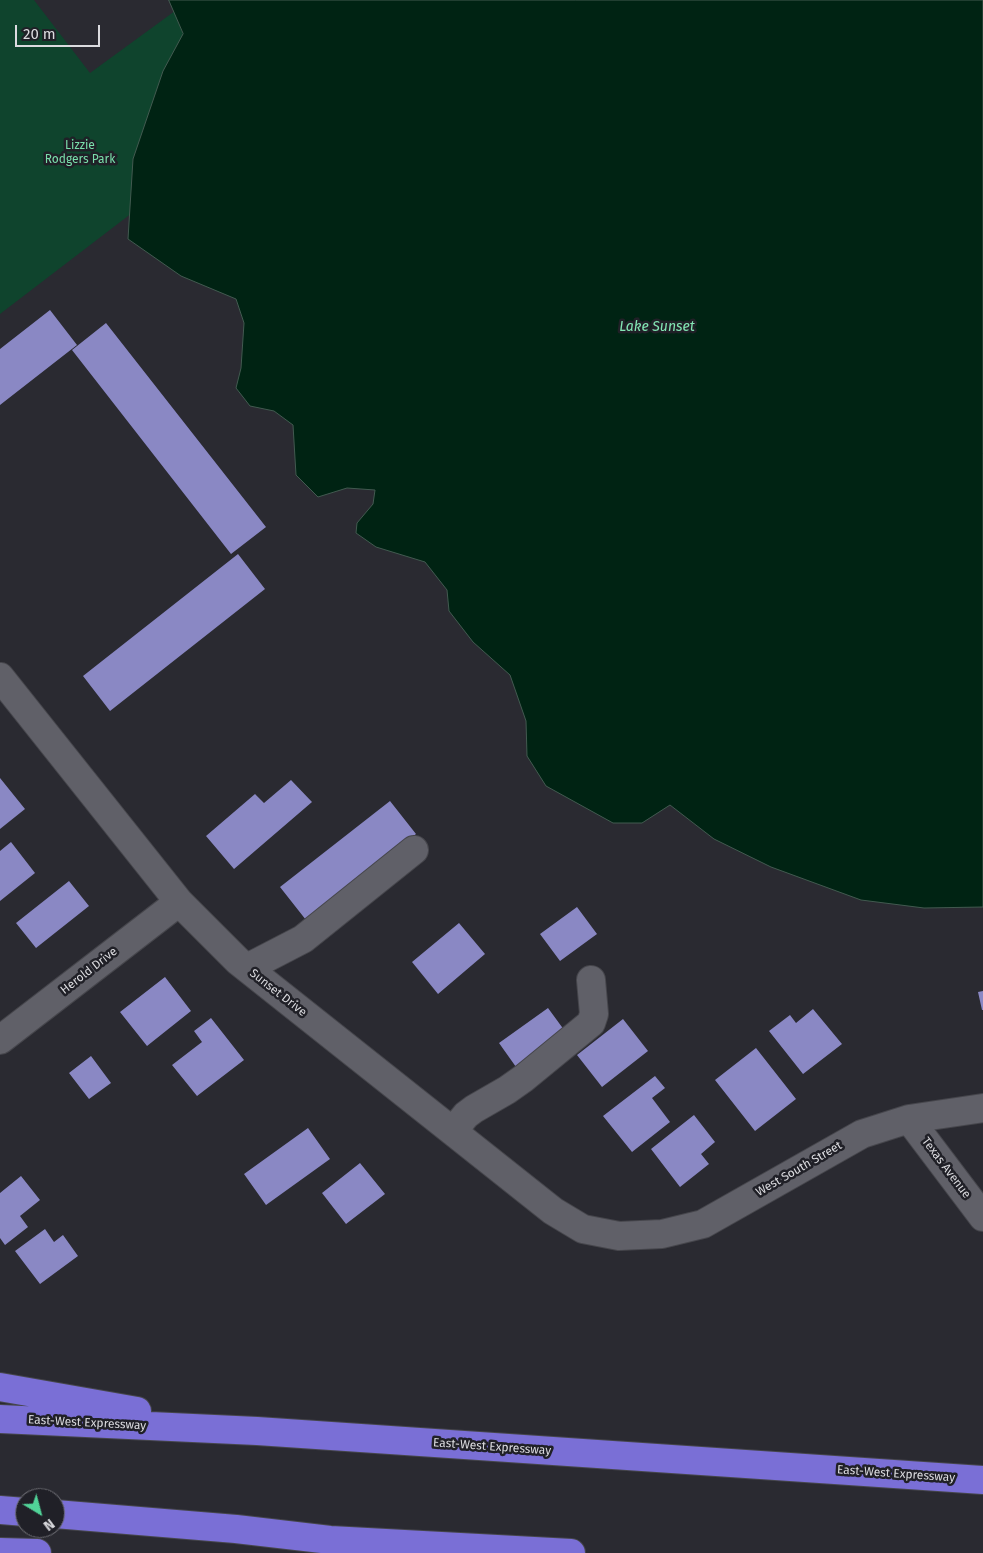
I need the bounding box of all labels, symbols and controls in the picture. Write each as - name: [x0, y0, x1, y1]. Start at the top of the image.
- scale bar: [18, 15, 102, 47]
- text: 20 m: [23, 25, 56, 43]
- park label: Lizzie Rodgers Park: [45, 139, 115, 167]
- water label: Lake Sunset: [619, 319, 695, 335]
- street label: Herold Drive: [58, 944, 120, 998]
- street label: Sunset Drive: [247, 966, 309, 1020]
- street label: Texas Avenue: [918, 1135, 974, 1201]
- street label: West South Street: [753, 1138, 845, 1200]
- street label: East-West Expressway: [28, 1413, 146, 1433]
- street label: East-West Expressway: [432, 1436, 552, 1458]
- street label: East-West Expressway: [836, 1463, 956, 1485]
- north arrow: [15, 1488, 65, 1538]
- text: N: [40, 1515, 58, 1534]

